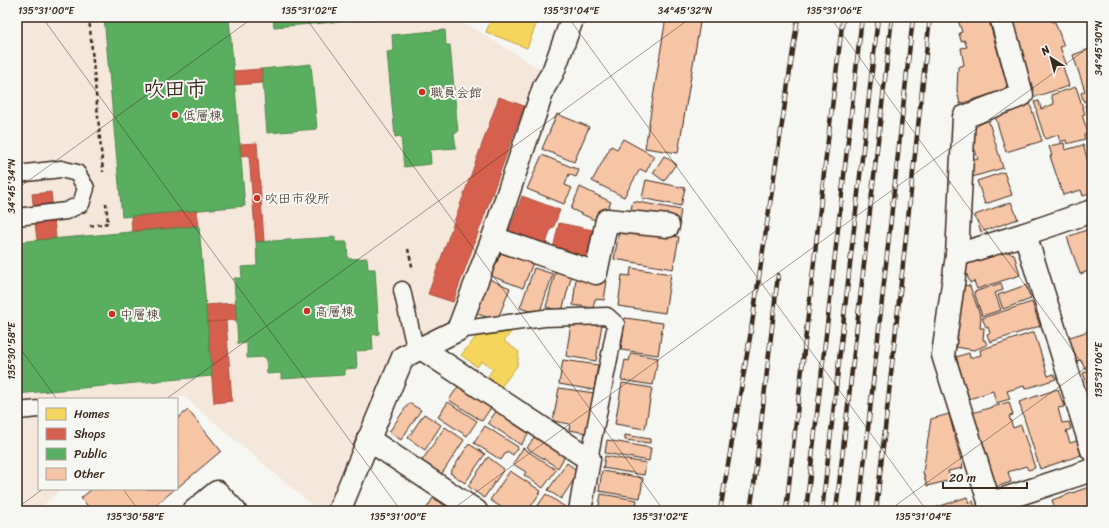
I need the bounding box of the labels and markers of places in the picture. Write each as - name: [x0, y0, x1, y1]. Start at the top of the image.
- place label: 職員会館: [430, 81, 482, 104]
- marker: 職員会館: [417, 87, 427, 97]
- place label: 低層棟: [183, 104, 222, 127]
- marker: 低層棟: [170, 110, 180, 120]
- place label: 吹田市役所: [265, 187, 330, 210]
- marker: 吹田市役所: [252, 193, 262, 203]
- place label: 高層棟: [315, 300, 354, 323]
- place label: 中層棟: [120, 303, 159, 326]
- marker: 高層棟: [302, 306, 312, 316]
- marker: 中層棟: [107, 309, 117, 319]

